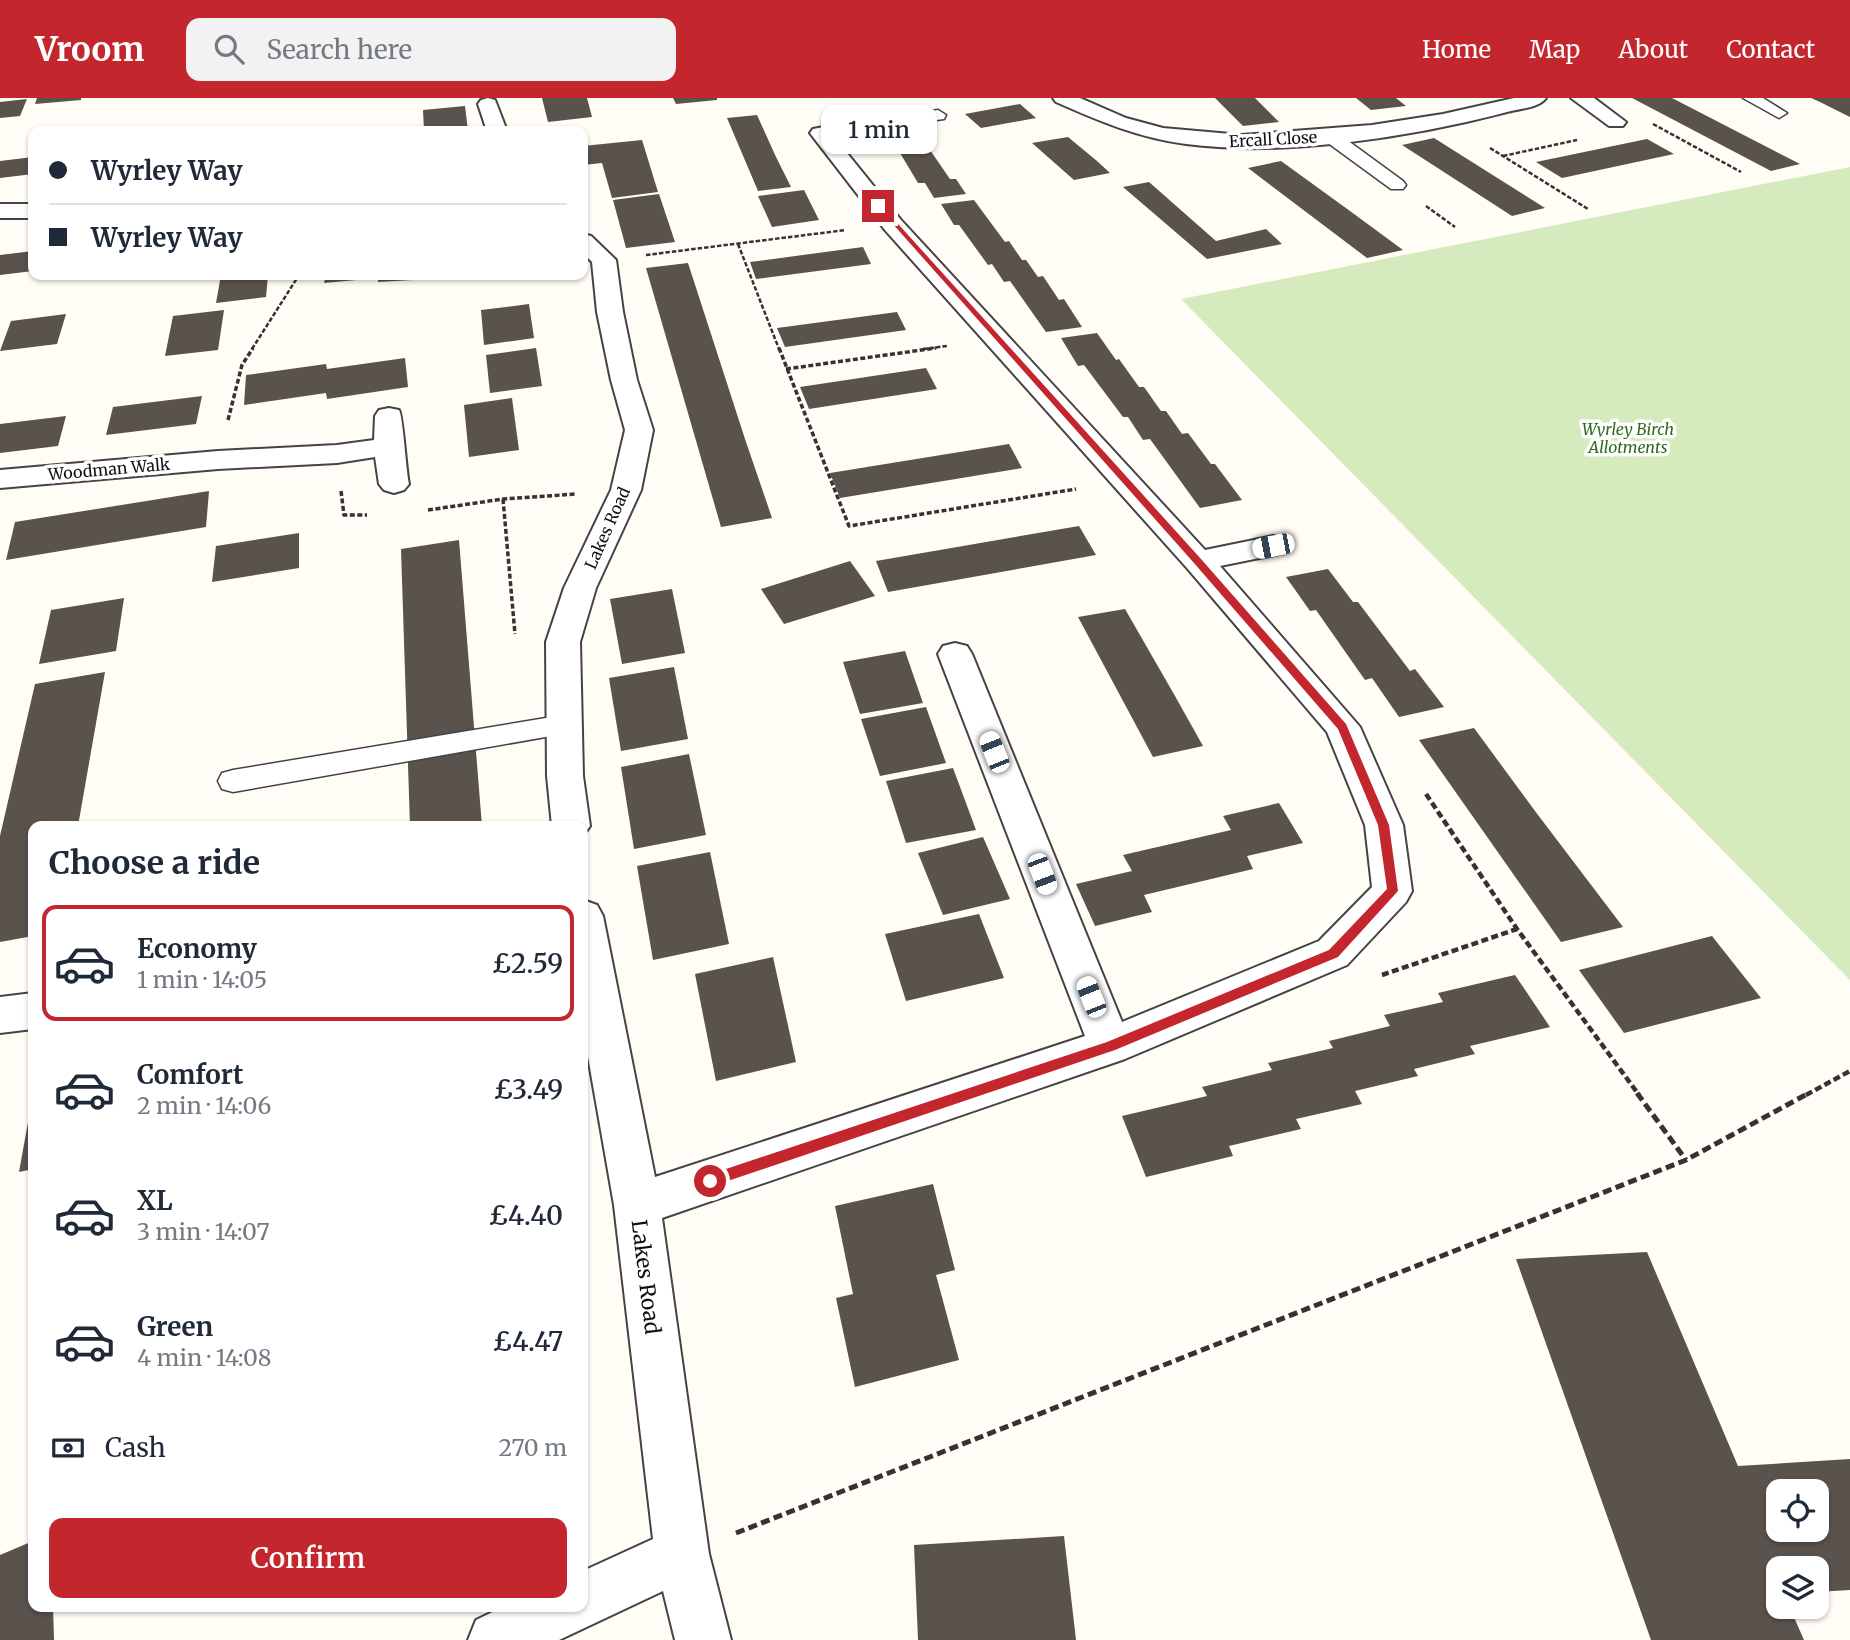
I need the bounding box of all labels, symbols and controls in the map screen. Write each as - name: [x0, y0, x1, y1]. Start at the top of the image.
- search box: [186, 18, 676, 81]
- text: Vroom: [35, 29, 144, 70]
- icon: search: [210, 30, 248, 68]
- text: Search here: [266, 33, 412, 66]
- text: Home: [1422, 34, 1491, 65]
- text: Map: [1529, 34, 1580, 65]
- text: About: [1618, 34, 1688, 65]
- text: Contact: [1726, 34, 1815, 65]
- callout: 1 min: [820, 105, 936, 154]
- text: 1 min: [848, 115, 910, 144]
- street label: Ercall Close: [1228, 127, 1318, 151]
- text: Wyrley Way: [91, 154, 243, 187]
- route end: [862, 190, 894, 222]
- text: Wyrley Way: [91, 221, 243, 254]
- park label: Wyrley Birch Allotments: [1582, 419, 1674, 457]
- street label: Woodman Walk: [46, 454, 172, 484]
- street label: Lakes Road: [580, 484, 634, 572]
- car: [1251, 532, 1296, 560]
- car: [977, 729, 1012, 775]
- text: Choose a ride: [49, 843, 260, 883]
- car: [1025, 851, 1060, 897]
- icon: car: [53, 932, 116, 995]
- text: Economy: [137, 932, 257, 965]
- text: £2.59: [492, 947, 563, 980]
- text: 1 min · 14:05: [137, 965, 267, 994]
- car: [1074, 974, 1109, 1020]
- icon: car: [53, 1058, 116, 1121]
- text: Comfort: [137, 1058, 243, 1091]
- text: £3.49: [494, 1073, 563, 1106]
- text: 2 min · 14:06: [137, 1091, 271, 1120]
- route start: [694, 1165, 726, 1197]
- icon: car: [53, 1184, 116, 1247]
- text: XL: [137, 1184, 173, 1217]
- text: £4.40: [489, 1199, 563, 1232]
- text: 3 min · 14:07: [137, 1217, 270, 1246]
- street label: Lakes Road: [626, 1218, 666, 1336]
- icon: car: [53, 1310, 116, 1373]
- text: Green: [137, 1310, 213, 1343]
- text: £4.47: [493, 1325, 563, 1358]
- text: 4 min · 14:08: [137, 1343, 272, 1372]
- icon: cash: [49, 1429, 87, 1467]
- text: Cash: [105, 1431, 166, 1464]
- text: 270 m: [499, 1433, 567, 1462]
- map controls: [1766, 1479, 1829, 1619]
- button: locate: [1766, 1479, 1829, 1542]
- button: Confirm: [49, 1518, 567, 1598]
- button: layers: [1766, 1556, 1829, 1619]

